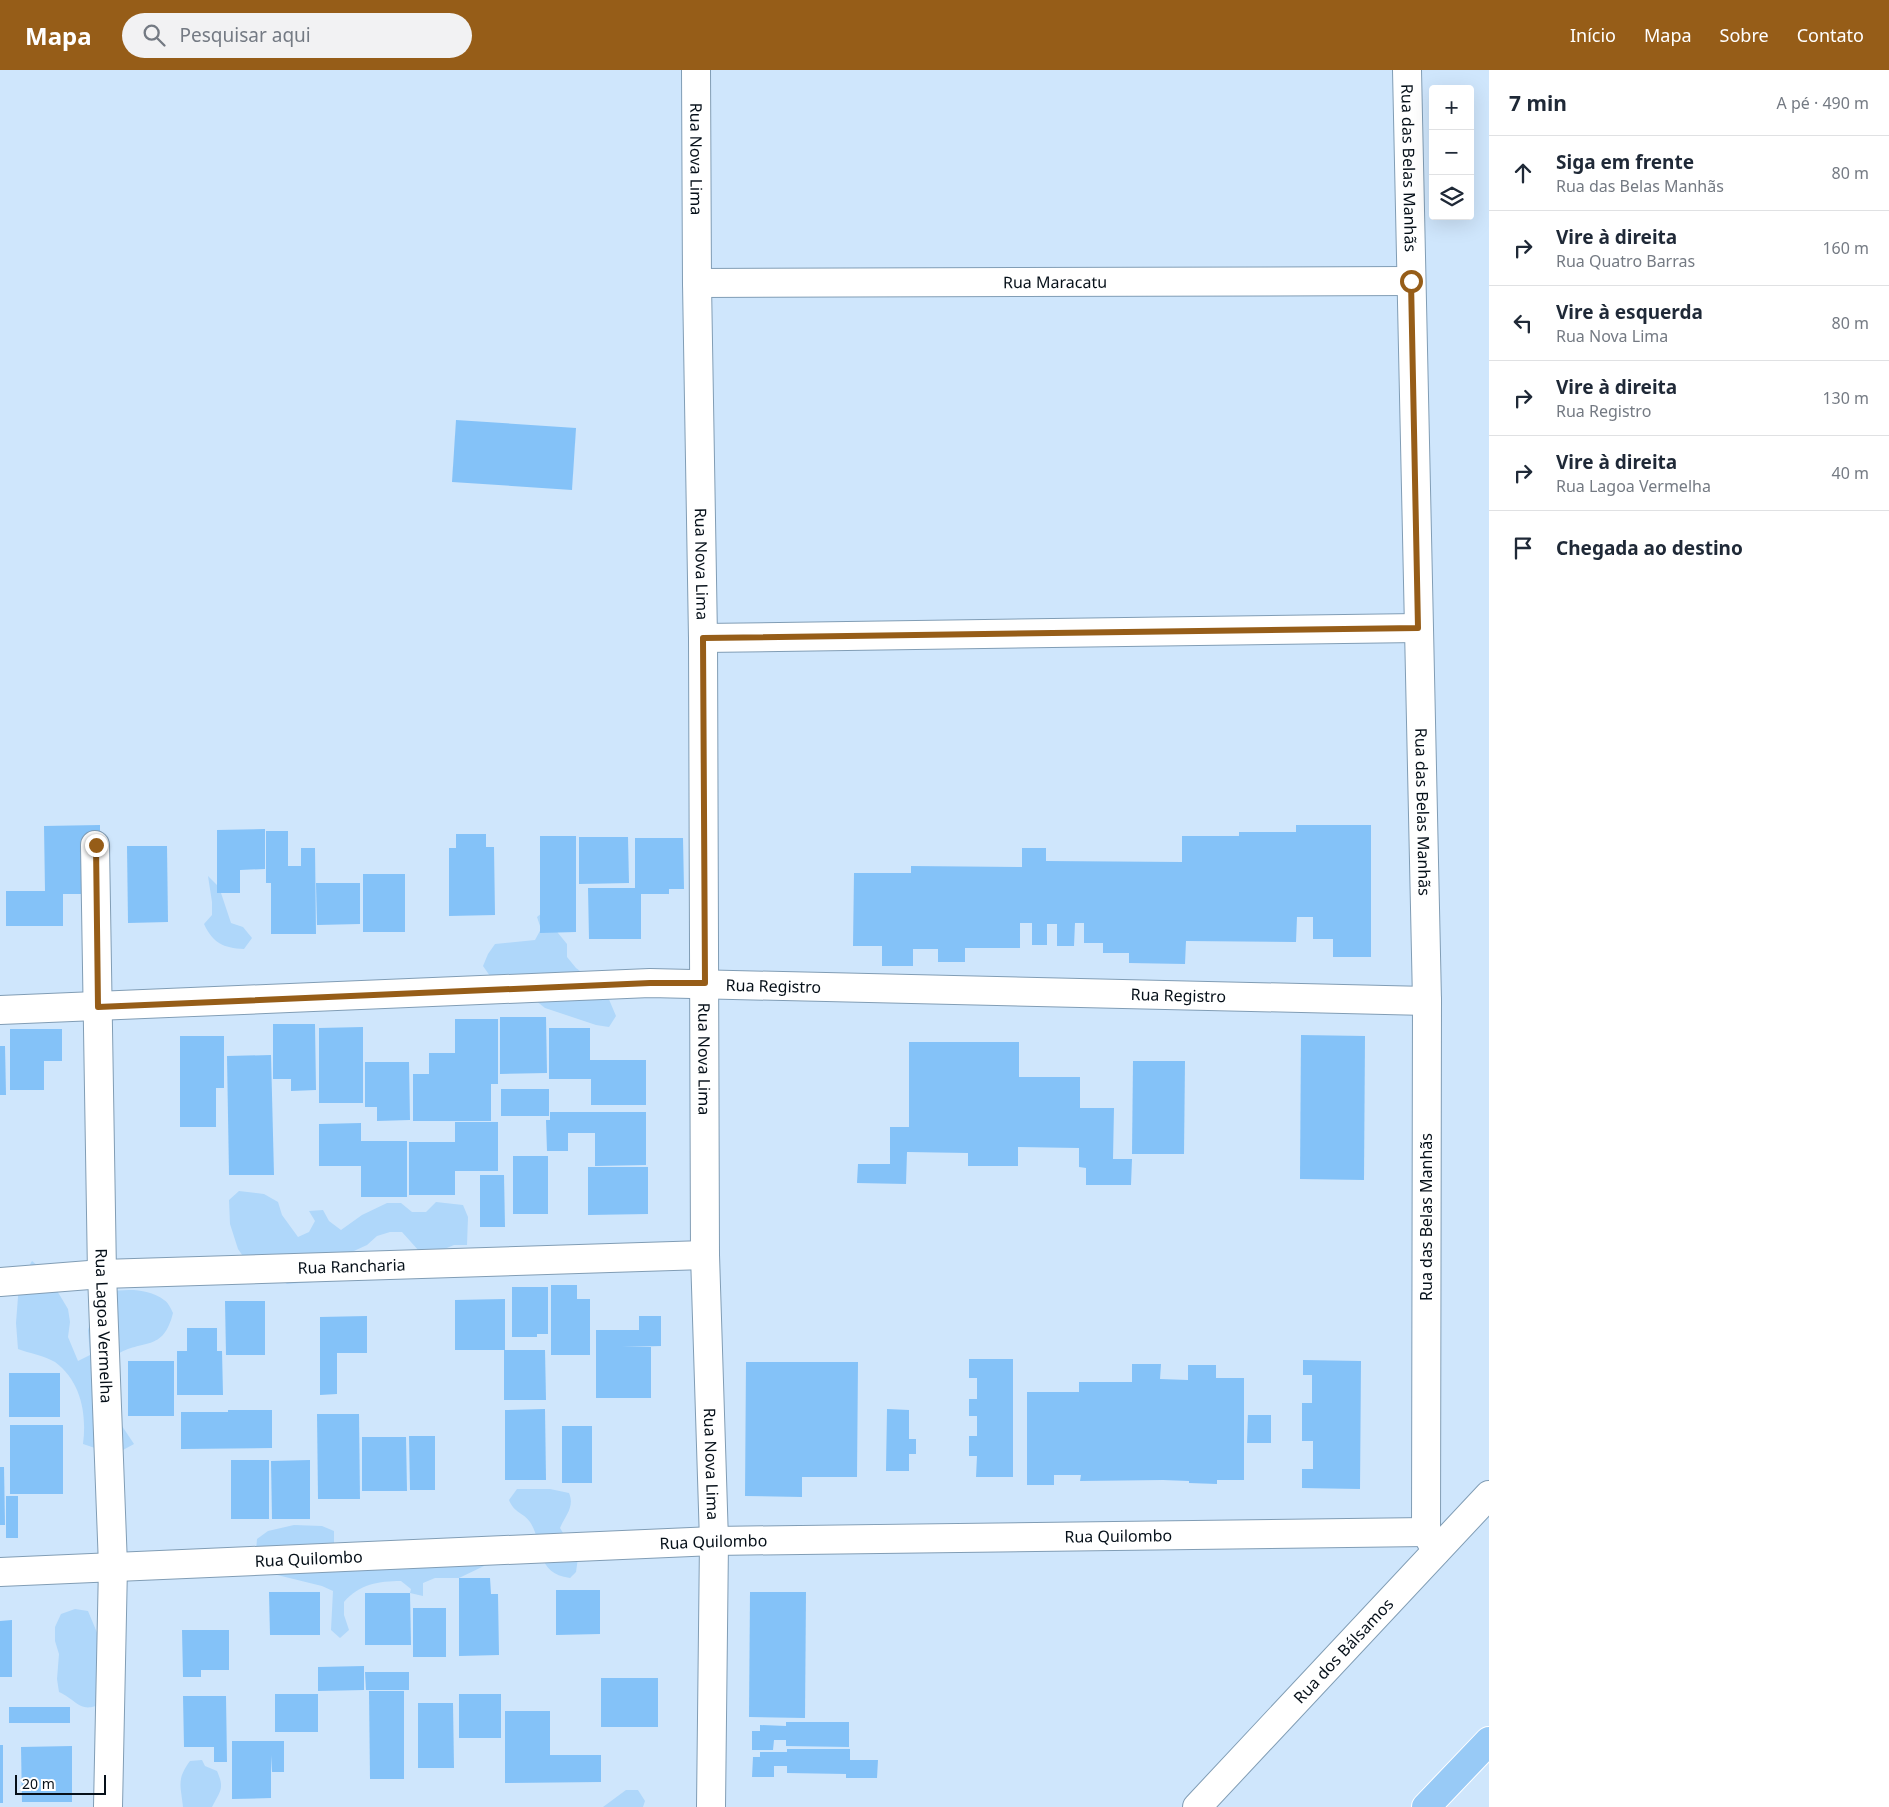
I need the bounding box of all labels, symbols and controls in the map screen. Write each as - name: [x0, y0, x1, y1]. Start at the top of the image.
- search box: [122, 13, 472, 58]
- text: Mapa: [25, 19, 92, 52]
- icon: search: [140, 21, 168, 49]
- text: Pesquisar aqui: [180, 22, 311, 48]
- text: Início: [1570, 23, 1616, 47]
- text: Mapa: [1644, 23, 1692, 47]
- text: Sobre: [1720, 23, 1769, 47]
- text: Contato: [1797, 23, 1864, 47]
- street label: Rua das Belas Manhãs: [1396, 84, 1422, 252]
- map controls: [1429, 85, 1474, 220]
- button: +: [1429, 85, 1474, 130]
- text: 7 min: [1509, 89, 1567, 117]
- text: A pé · 490 m: [1777, 92, 1869, 114]
- street label: Rua Nova Lima: [685, 103, 708, 215]
- button: −: [1429, 130, 1474, 175]
- text: Siga em frente: [1556, 149, 1694, 175]
- icon: ahead: [1509, 159, 1537, 187]
- text: 80 m: [1832, 162, 1869, 184]
- button: layers: [1429, 175, 1474, 220]
- text: Rua das Belas Manhãs: [1556, 175, 1724, 197]
- text: Vire à direita: [1556, 224, 1677, 250]
- icon: right: [1509, 234, 1537, 262]
- text: 160 m: [1822, 237, 1869, 259]
- text: Rua Quatro Barras: [1556, 250, 1695, 272]
- route start: [1400, 270, 1423, 293]
- street label: Rua Maracatu: [1003, 271, 1107, 293]
- text: Vire à esquerda: [1556, 299, 1703, 325]
- icon: left: [1509, 309, 1537, 337]
- text: 80 m: [1832, 312, 1869, 334]
- text: Rua Nova Lima: [1556, 325, 1668, 347]
- text: Vire à direita: [1556, 374, 1677, 400]
- icon: right: [1509, 384, 1537, 412]
- text: 130 m: [1822, 387, 1869, 409]
- text: Rua Registro: [1556, 400, 1651, 422]
- text: Vire à direita: [1556, 449, 1677, 475]
- icon: right: [1509, 459, 1537, 487]
- text: 40 m: [1832, 462, 1869, 484]
- text: Rua Lagoa Vermelha: [1556, 475, 1711, 497]
- street label: Rua Nova Lima: [690, 508, 714, 620]
- icon: arrive: [1509, 534, 1537, 562]
- text: Chegada ao destino: [1556, 535, 1743, 561]
- street label: Rua das Belas Manhãs: [1410, 728, 1436, 896]
- route end: [85, 834, 108, 857]
- street label: Rua Registro: [725, 974, 821, 998]
- street label: Rua Registro: [1130, 983, 1226, 1007]
- street label: Rua Nova Lima: [693, 1003, 716, 1115]
- street label: Rua das Belas Manhãs: [1415, 1133, 1437, 1301]
- street label: Rua Lagoa Vermelha: [91, 1248, 118, 1404]
- street label: Rua Rancharia: [297, 1253, 406, 1279]
- street label: Rua Nova Lima: [699, 1407, 724, 1520]
- street label: Rua Quilombo: [1064, 1524, 1172, 1548]
- street label: Rua Quilombo: [659, 1529, 767, 1554]
- street label: Rua Quilombo: [254, 1545, 363, 1572]
- street label: Rua dos Bálsamos: [1288, 1593, 1398, 1708]
- scale bar: [15, 1772, 106, 1795]
- text: 20 m: [22, 1774, 55, 1793]

